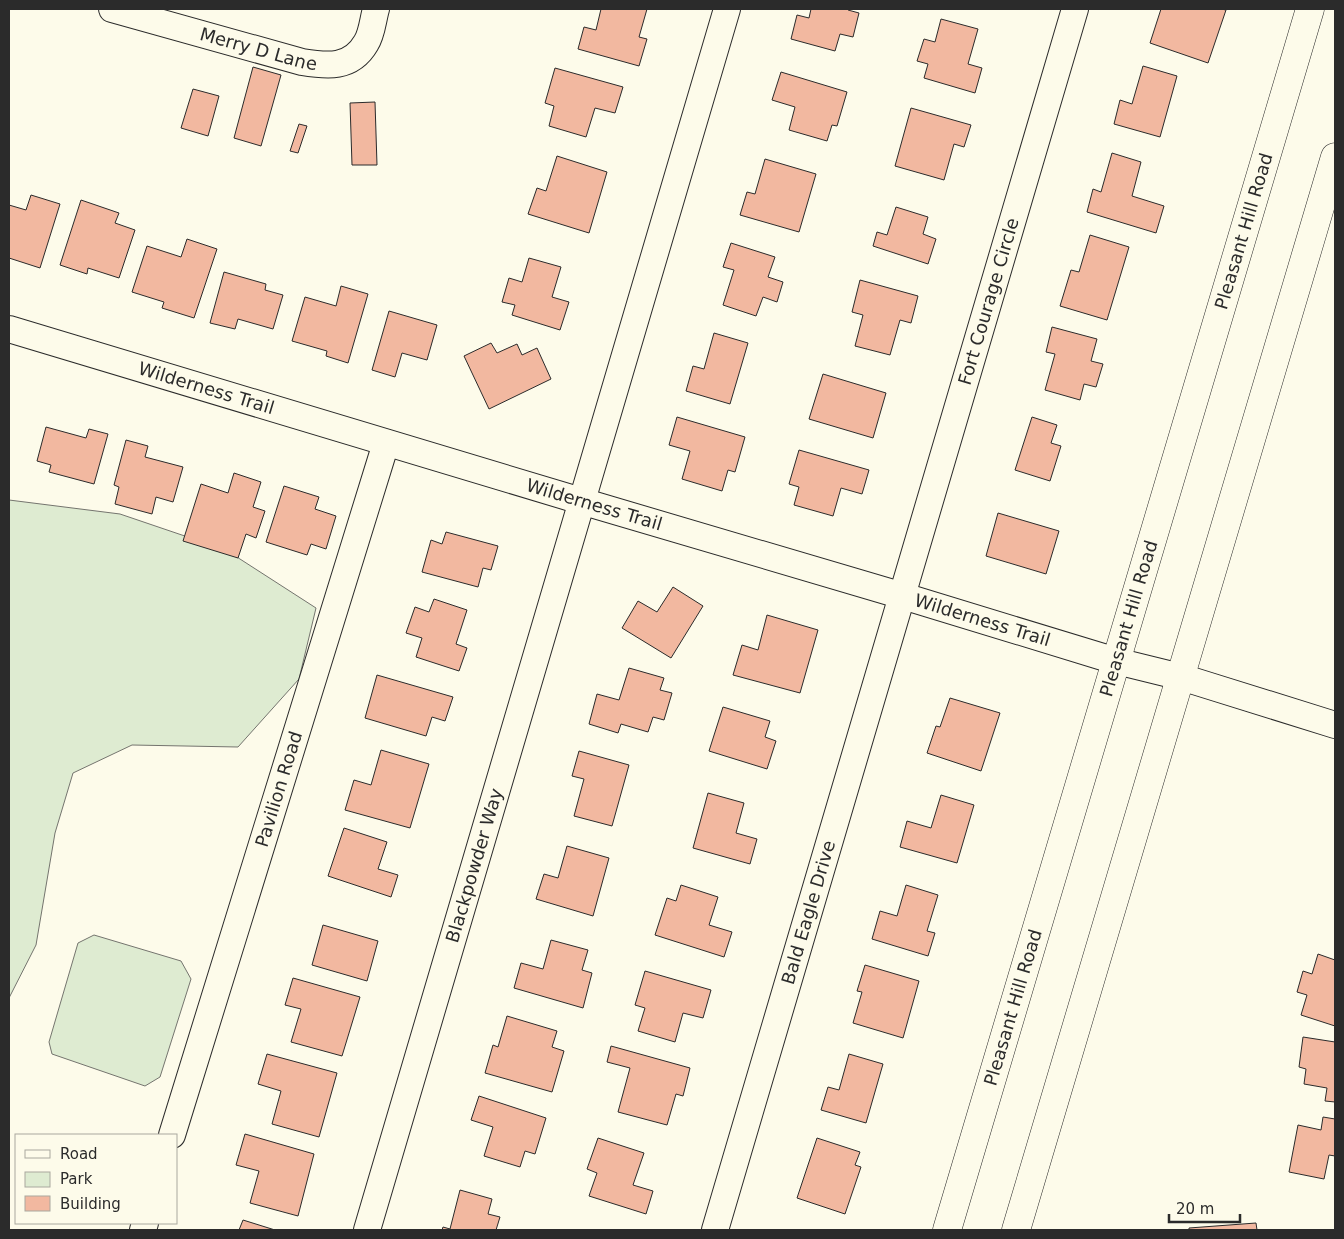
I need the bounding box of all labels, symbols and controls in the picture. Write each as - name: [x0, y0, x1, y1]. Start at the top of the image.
- street label: Merry D Lane: [198, 23, 319, 74]
- street label: Pleasant Hill Road: [1210, 150, 1277, 312]
- street label: Fort Courage Circle: [954, 215, 1023, 387]
- street label: Wilderness Trail: [136, 358, 277, 418]
- street label: Wilderness Trail: [524, 474, 665, 534]
- street label: Pleasant Hill Road: [1095, 538, 1161, 699]
- street label: Wilderness Trail: [912, 589, 1053, 650]
- street label: Pavilion Road: [251, 729, 306, 850]
- street label: Blackpowder Way: [441, 785, 507, 945]
- street label: Bald Eagle Drive: [777, 838, 839, 987]
- street label: Pleasant Hill Road: [979, 927, 1046, 1088]
- legend: [15, 1134, 178, 1224]
- text: Road: [60, 1145, 98, 1163]
- text: Park: [60, 1170, 93, 1188]
- scale bar: [1169, 1192, 1240, 1224]
- text: Building: [60, 1195, 121, 1213]
- text: 20 m: [1176, 1200, 1214, 1218]

